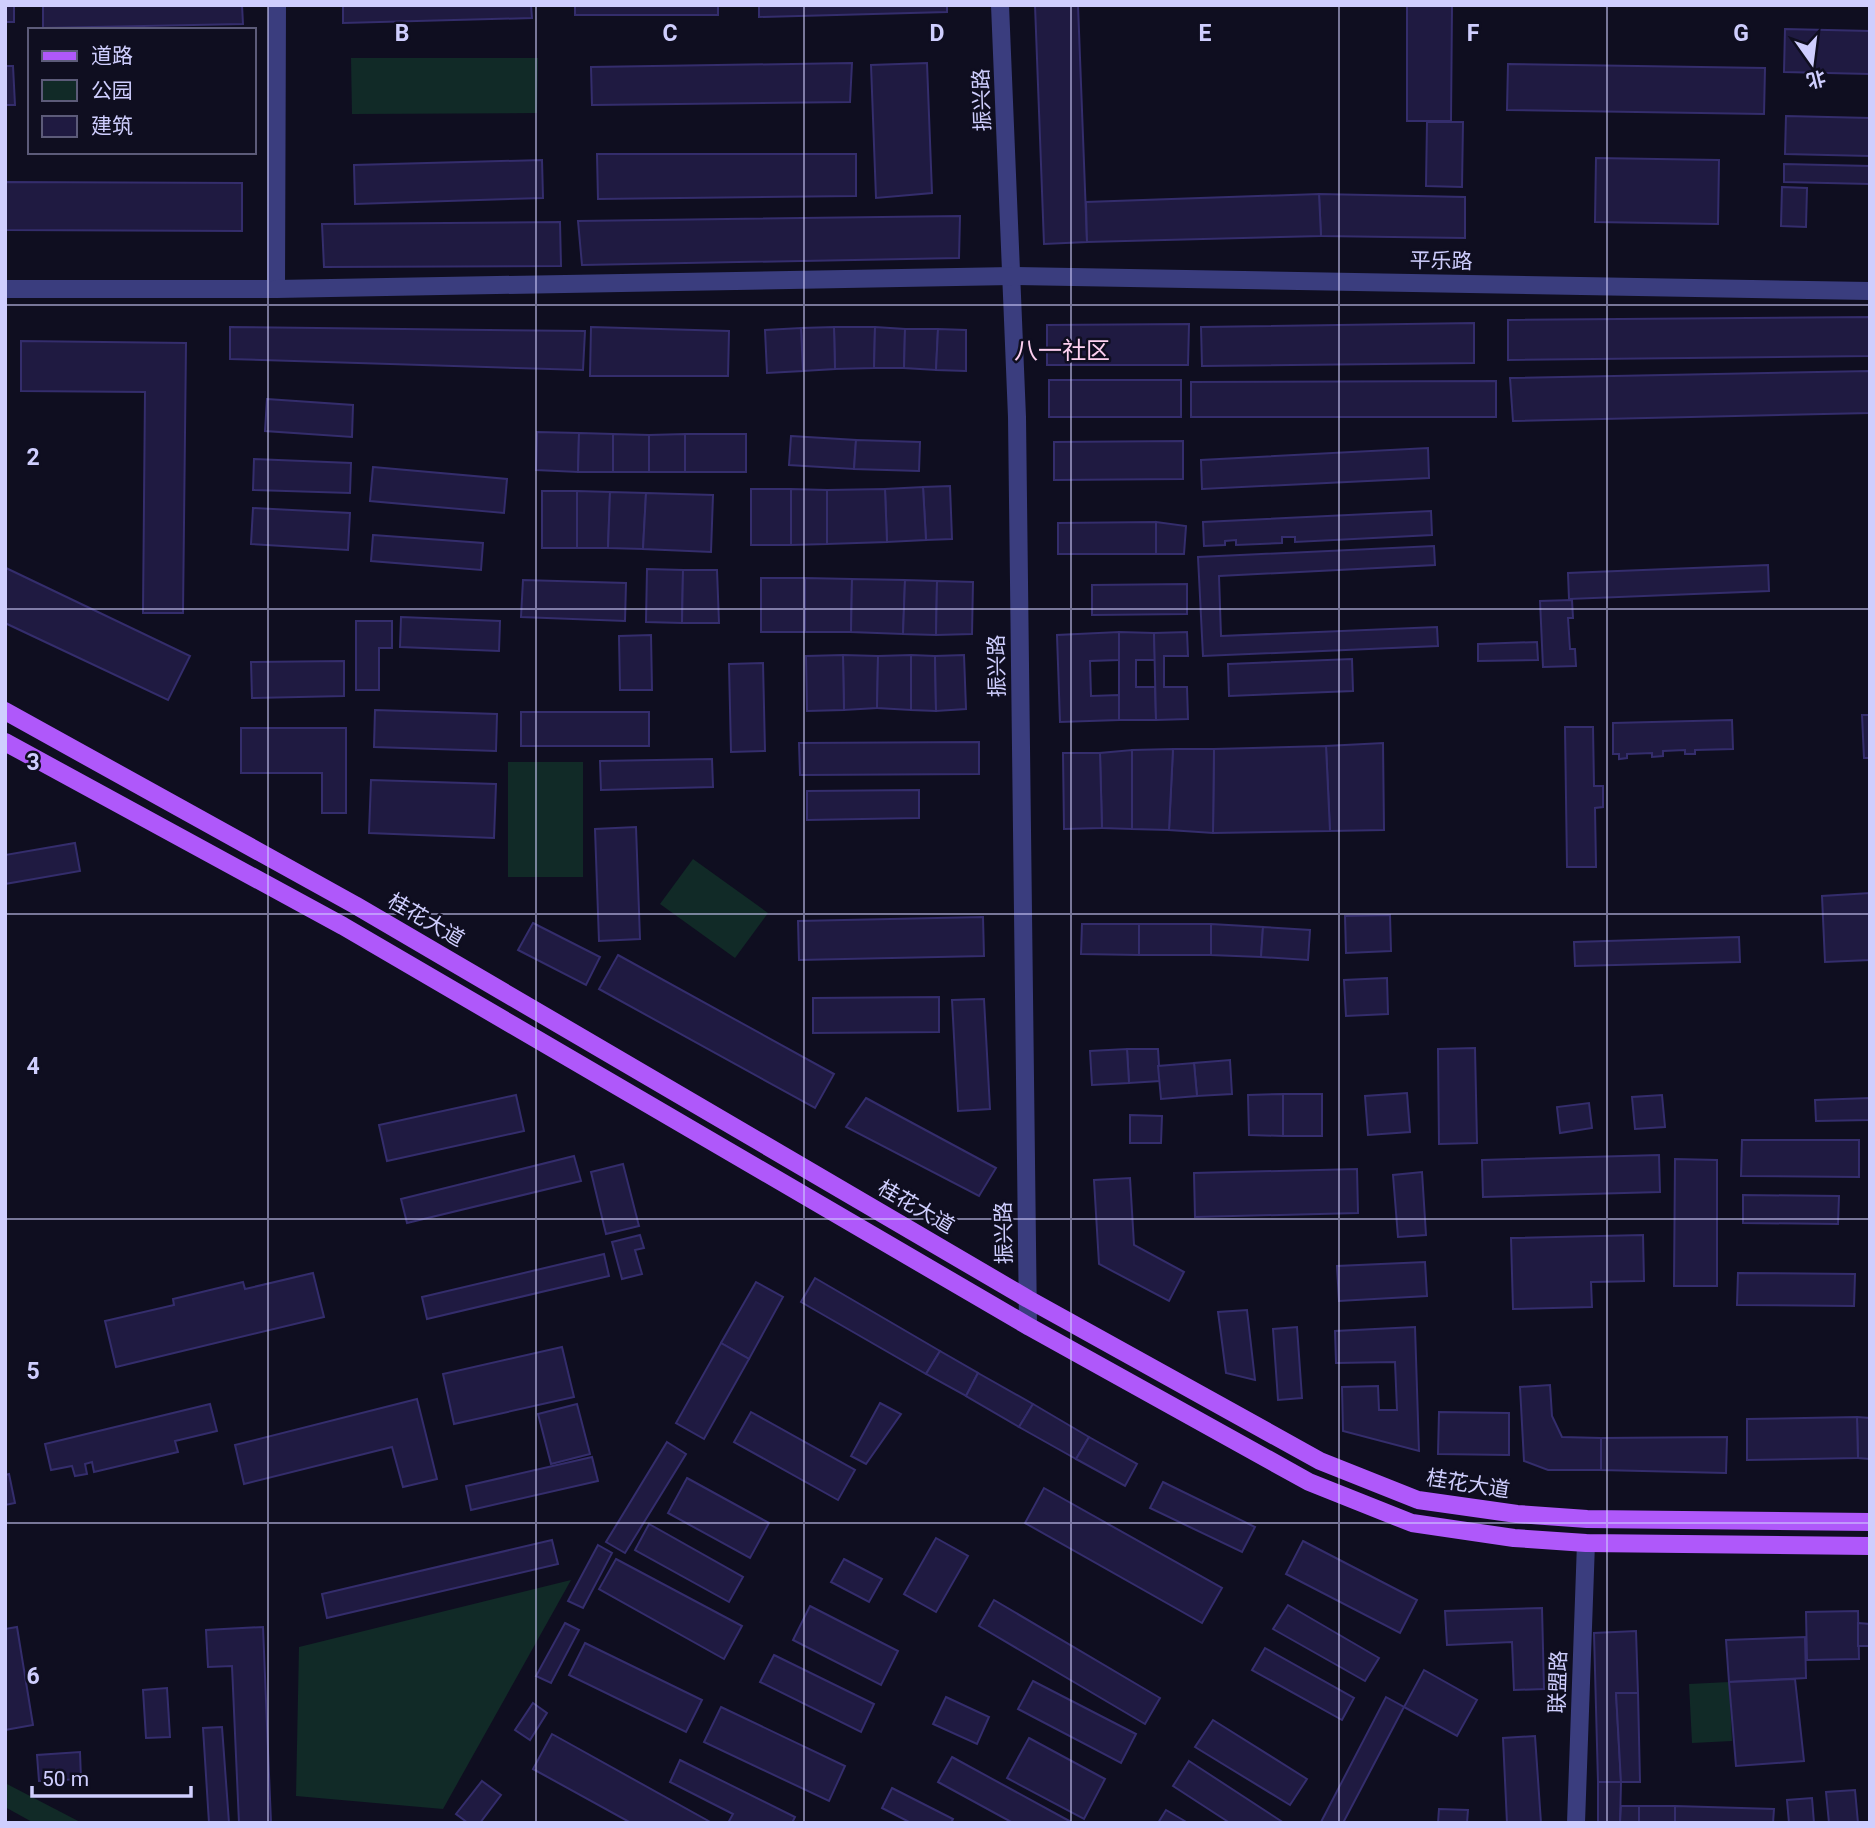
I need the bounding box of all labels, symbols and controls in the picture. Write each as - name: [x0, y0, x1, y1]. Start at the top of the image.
- text: B: [395, 20, 409, 47]
- text: C: [662, 20, 678, 47]
- text: D: [930, 20, 944, 47]
- text: E: [1199, 20, 1212, 47]
- text: F: [1467, 20, 1480, 47]
- text: G: [1733, 20, 1749, 47]
- legend: [28, 28, 256, 154]
- north arrow: [1777, 28, 1847, 98]
- text: 道路: [91, 44, 133, 68]
- text: 北: [1804, 66, 1828, 92]
- street label: 振兴路: [969, 68, 995, 132]
- text: 公园: [91, 79, 133, 103]
- text: 建筑: [91, 114, 133, 138]
- street label: 平乐路: [1409, 248, 1473, 274]
- district label: 八一社区: [1014, 337, 1110, 365]
- text: 2: [26, 444, 40, 471]
- street label: 振兴路: [984, 634, 1010, 698]
- text: 3: [26, 749, 40, 776]
- street label: 桂花大道: [384, 889, 468, 951]
- text: 4: [26, 1053, 40, 1080]
- street label: 桂花大道: [874, 1176, 958, 1238]
- street label: 振兴路: [991, 1201, 1017, 1265]
- text: 5: [26, 1358, 40, 1385]
- street label: 桂花大道: [1425, 1466, 1511, 1502]
- street label: 联盟路: [1545, 1650, 1571, 1714]
- text: 6: [26, 1663, 40, 1690]
- scale bar: [32, 1755, 191, 1799]
- text: 50 m: [42, 1767, 89, 1791]

